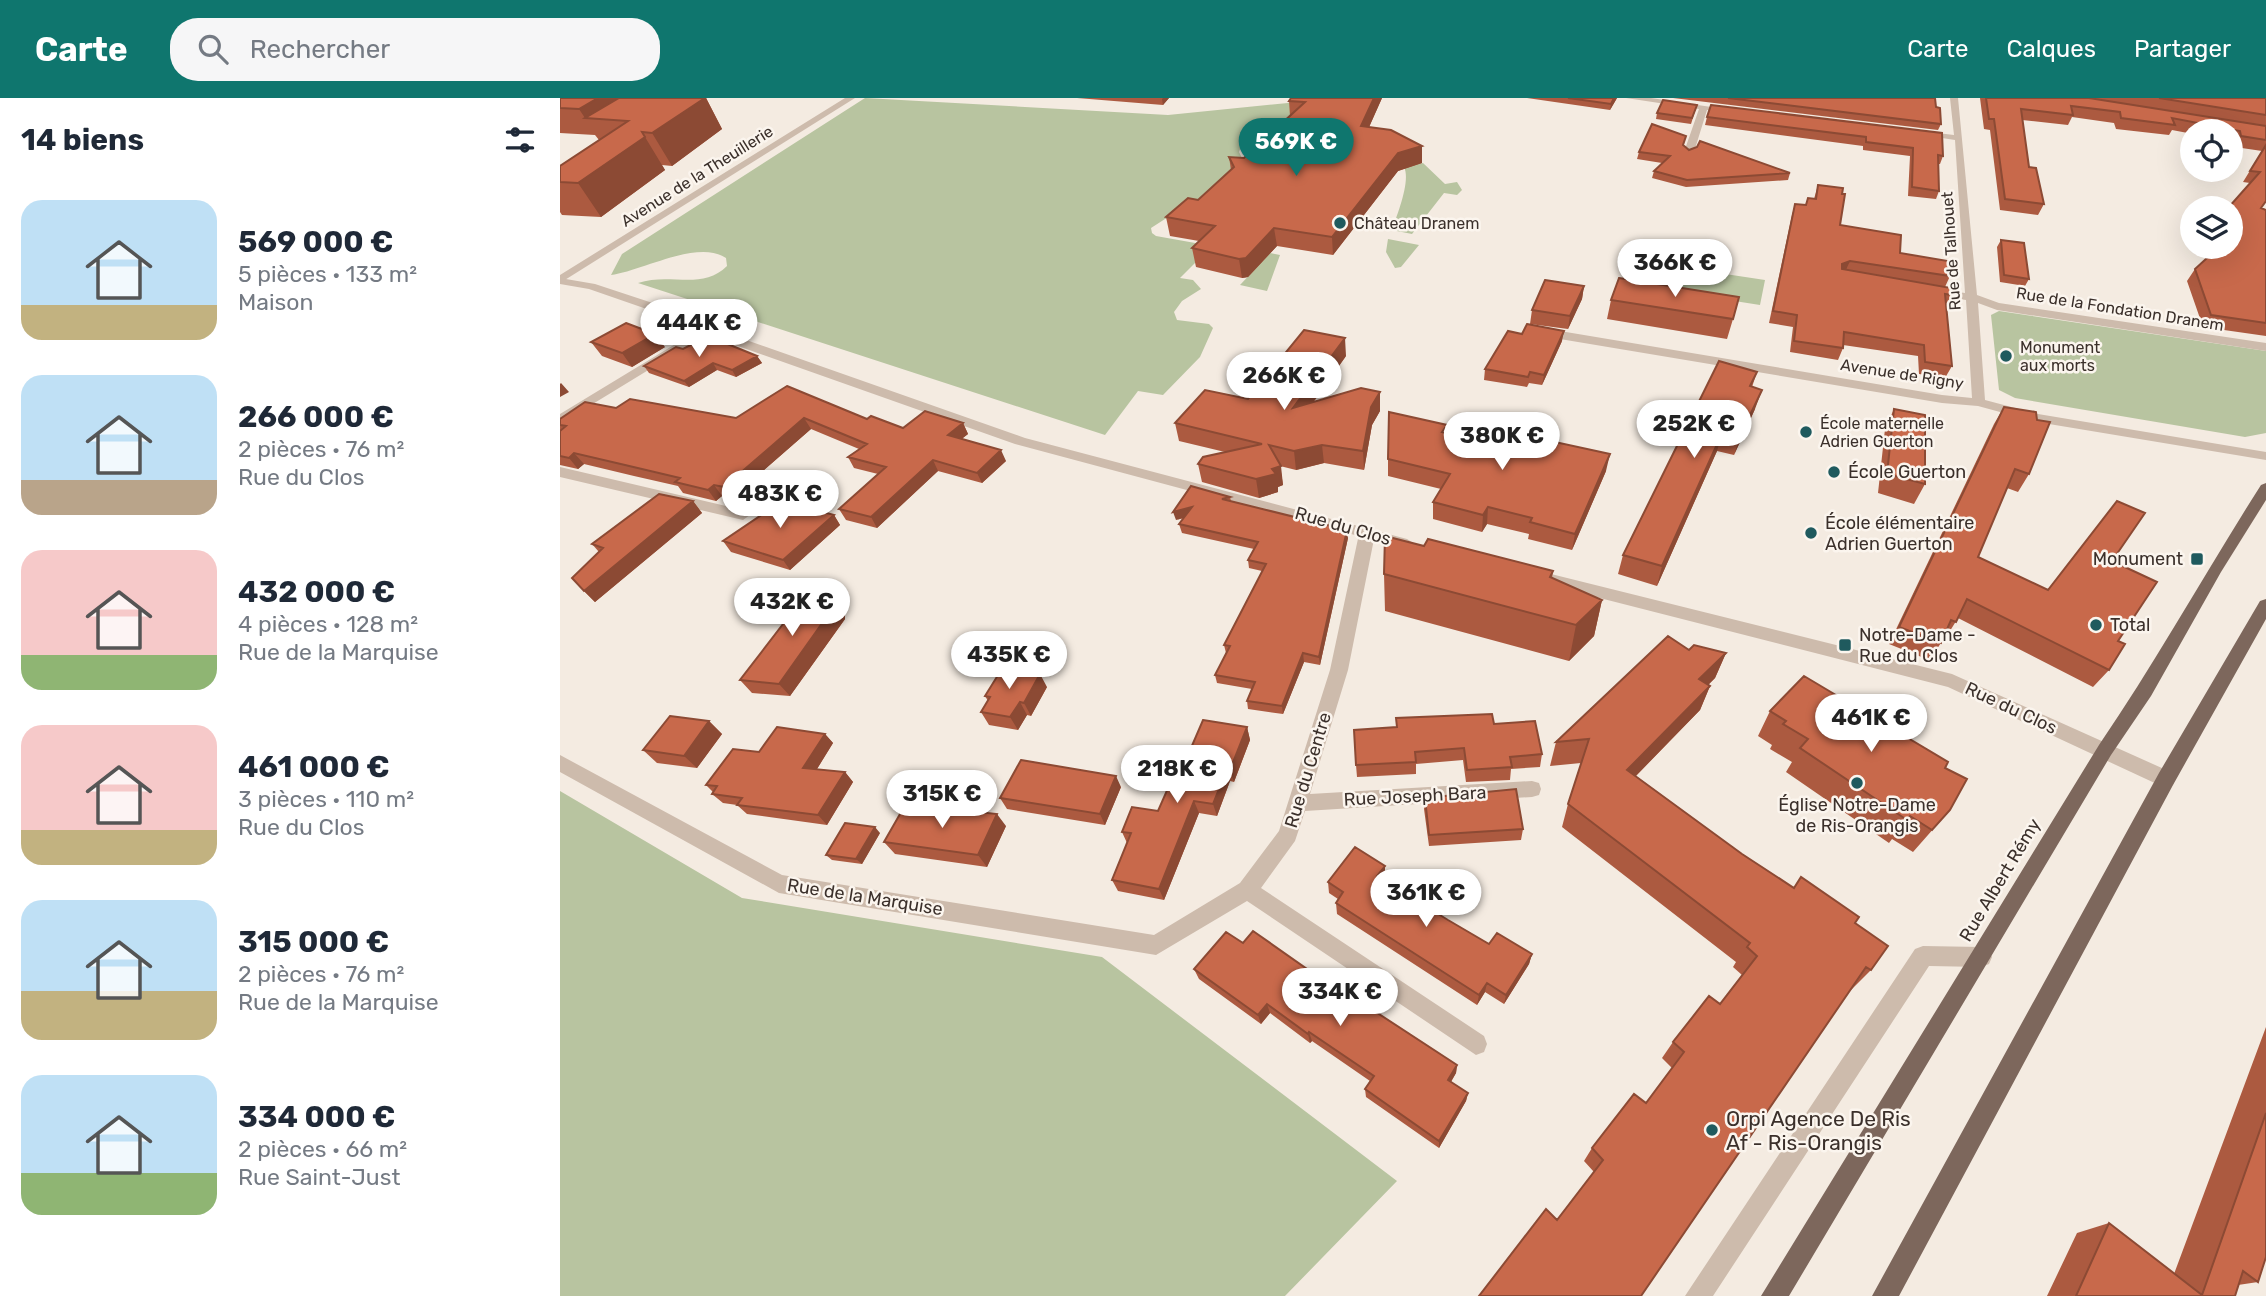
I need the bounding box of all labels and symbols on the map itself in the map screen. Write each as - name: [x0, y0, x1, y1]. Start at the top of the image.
- pin: 569K €: [1239, 118, 1353, 178]
- street label: Avenue de la Theuillerie: [618, 121, 776, 231]
- street label: Rue de Talhouet: [1937, 191, 1965, 311]
- place label: Château Dranem: [1354, 214, 1479, 233]
- marker: Château Dranem: [1332, 215, 1348, 231]
- pin: 366K €: [1618, 240, 1732, 299]
- street label: Rue de la Fondation Dranem: [2015, 283, 2225, 335]
- pin: 444K €: [642, 300, 756, 359]
- place label: Monument aux morts: [2020, 338, 2100, 375]
- marker: Monument aux morts: [1998, 348, 2014, 364]
- pin: 266K €: [1227, 352, 1341, 412]
- street label: Avenue de Rigny: [1839, 355, 1965, 393]
- pin: 252K €: [1637, 400, 1751, 460]
- pin: 380K €: [1445, 412, 1559, 472]
- place label: École maternelle Adrien Guerton: [1820, 414, 1944, 451]
- marker: École maternelle Adrien Guerton: [1798, 424, 1814, 440]
- place label: École Guerton: [1848, 461, 1966, 483]
- marker: École Guerton: [1826, 464, 1842, 480]
- pin: 483K €: [723, 470, 837, 530]
- street label: Rue du Clos: [1292, 502, 1394, 550]
- place label: École élémentaire Adrien Guerton: [1825, 512, 1974, 555]
- marker: École élémentaire Adrien Guerton: [1803, 525, 1819, 541]
- place label: Monument: [2093, 548, 2183, 570]
- marker: Monument: [2189, 551, 2205, 567]
- pin: 432K €: [735, 578, 849, 638]
- place label: Total: [2110, 614, 2150, 636]
- marker: Total: [2088, 617, 2104, 633]
- place label: Notre-Dame - Rue du Clos: [1859, 624, 1976, 667]
- pin: 435K €: [952, 632, 1066, 691]
- marker: Notre-Dame - Rue du Clos: [1837, 637, 1853, 653]
- street label: Rue du Clos: [1962, 677, 2060, 739]
- pin: 461K €: [1814, 694, 1928, 754]
- street label: Rue du Centre: [1280, 710, 1336, 830]
- pin: 218K €: [1120, 746, 1234, 805]
- pin: 315K €: [885, 770, 999, 830]
- marker: Église Notre-Dame de Ris-Orangis: [1849, 775, 1865, 791]
- street label: Rue Joseph Bara: [1343, 781, 1487, 811]
- place label: Église Notre-Dame de Ris-Orangis: [1778, 794, 1936, 837]
- street label: Rue Albert Rémy: [1955, 814, 2045, 945]
- pin: 361K €: [1369, 870, 1483, 929]
- street label: Rue de la Marquise: [786, 874, 944, 920]
- pin: 334K €: [1283, 968, 1397, 1028]
- place label: Orpi Agence De Ris Af - Ris-Orangis: [1726, 1106, 1911, 1155]
- marker: Orpi Agence De Ris Af - Ris-Orangis: [1704, 1122, 1720, 1138]

